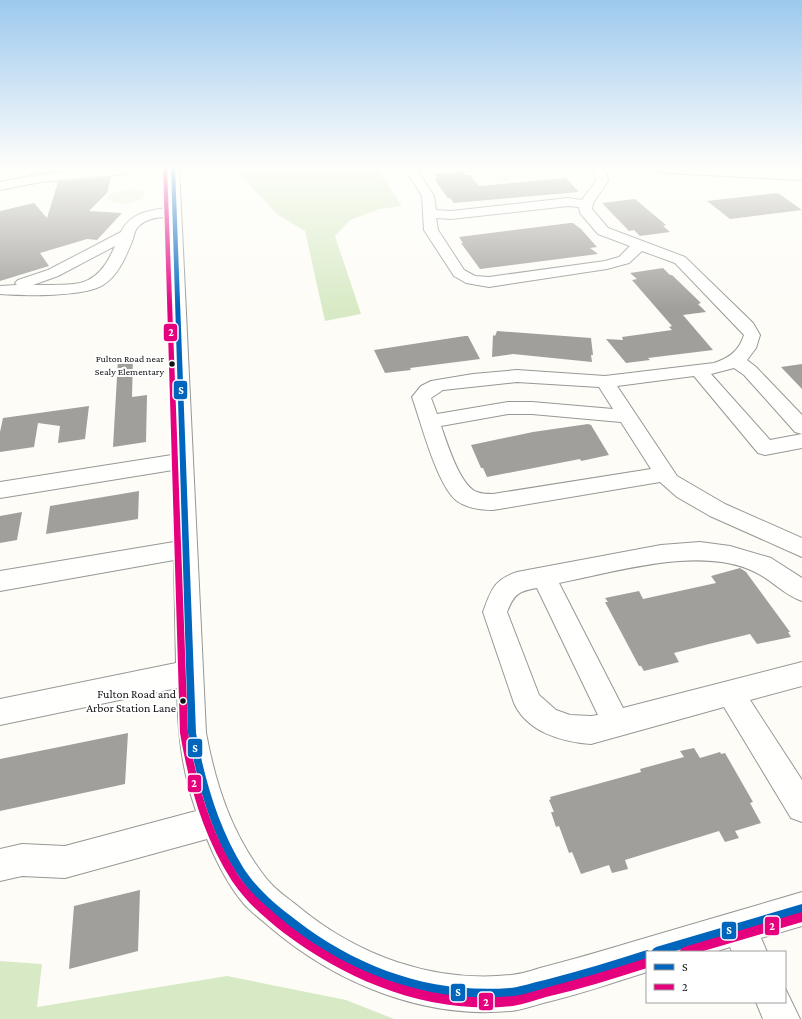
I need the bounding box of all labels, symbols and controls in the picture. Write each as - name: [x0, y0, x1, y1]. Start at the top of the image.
- line badge: 2: [163, 323, 178, 342]
- text: 2: [168, 326, 174, 338]
- place label: Fulton Road near Sealy Elementary: [95, 353, 164, 377]
- marker: Fulton Road near Sealy Elementary: [167, 359, 177, 369]
- line badge: S: [173, 380, 188, 400]
- text: S: [178, 384, 184, 396]
- place label: Fulton Road and Arbor Station Lane: [86, 687, 177, 715]
- marker: Fulton Road and Arbor Station Lane: [178, 696, 188, 706]
- line badge: S: [187, 738, 203, 758]
- text: S: [192, 742, 198, 754]
- line badge: 2: [187, 774, 202, 793]
- text: 2: [191, 777, 197, 789]
- line badge: 2: [764, 916, 780, 936]
- text: 2: [769, 920, 775, 932]
- line badge: S: [721, 921, 737, 940]
- text: S: [726, 924, 732, 936]
- legend: [646, 951, 786, 1003]
- text: S: [682, 960, 688, 974]
- text: 2: [682, 980, 688, 994]
- line badge: S: [450, 983, 466, 1002]
- text: S: [455, 986, 461, 998]
- line badge: 2: [478, 992, 494, 1011]
- text: 2: [483, 996, 489, 1008]

